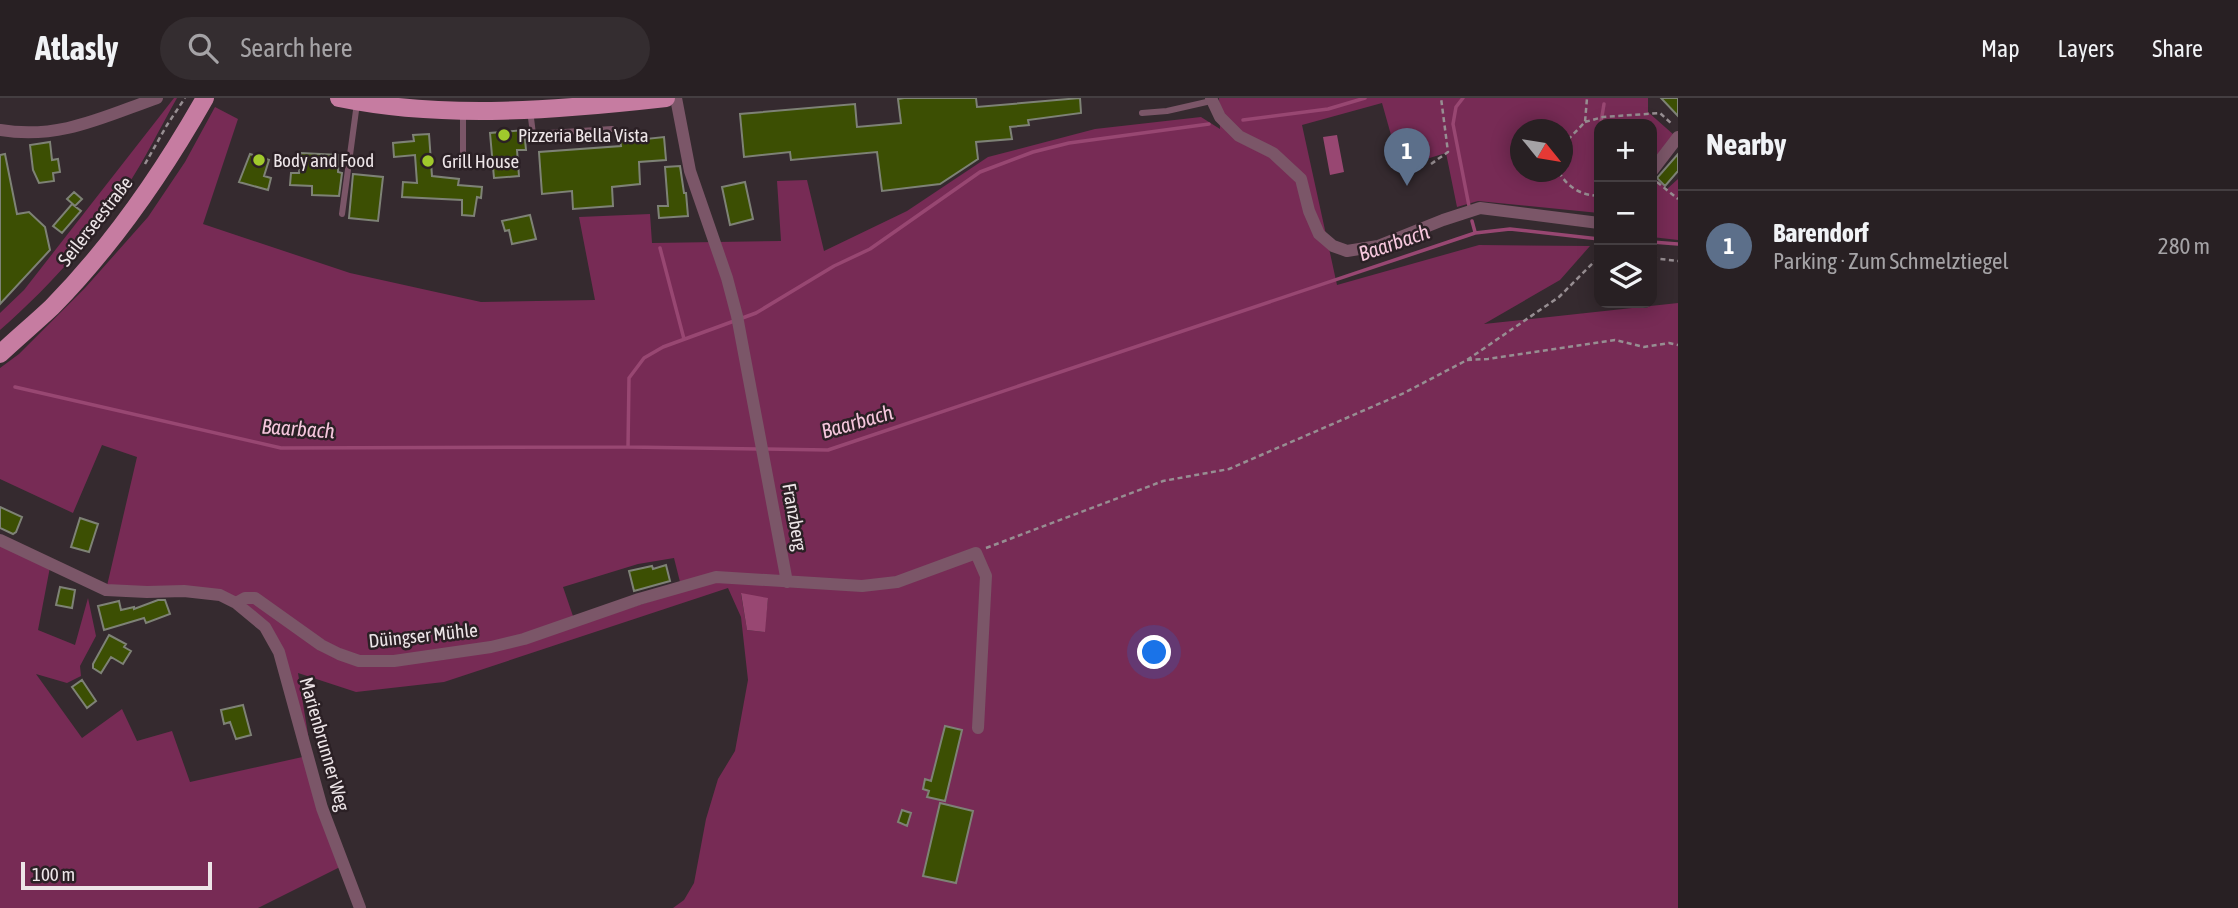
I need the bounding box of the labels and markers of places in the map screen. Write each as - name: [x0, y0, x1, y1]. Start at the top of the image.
- place label: Pizzeria Bella Vista: [518, 124, 649, 146]
- marker: Pizzeria Bella Vista: [496, 127, 512, 143]
- pin: 1: [1384, 128, 1430, 186]
- place label: Body and Food: [273, 149, 374, 171]
- place label: Grill House: [442, 150, 519, 172]
- marker: Body and Food: [251, 152, 267, 168]
- marker: Grill House: [420, 153, 436, 169]

